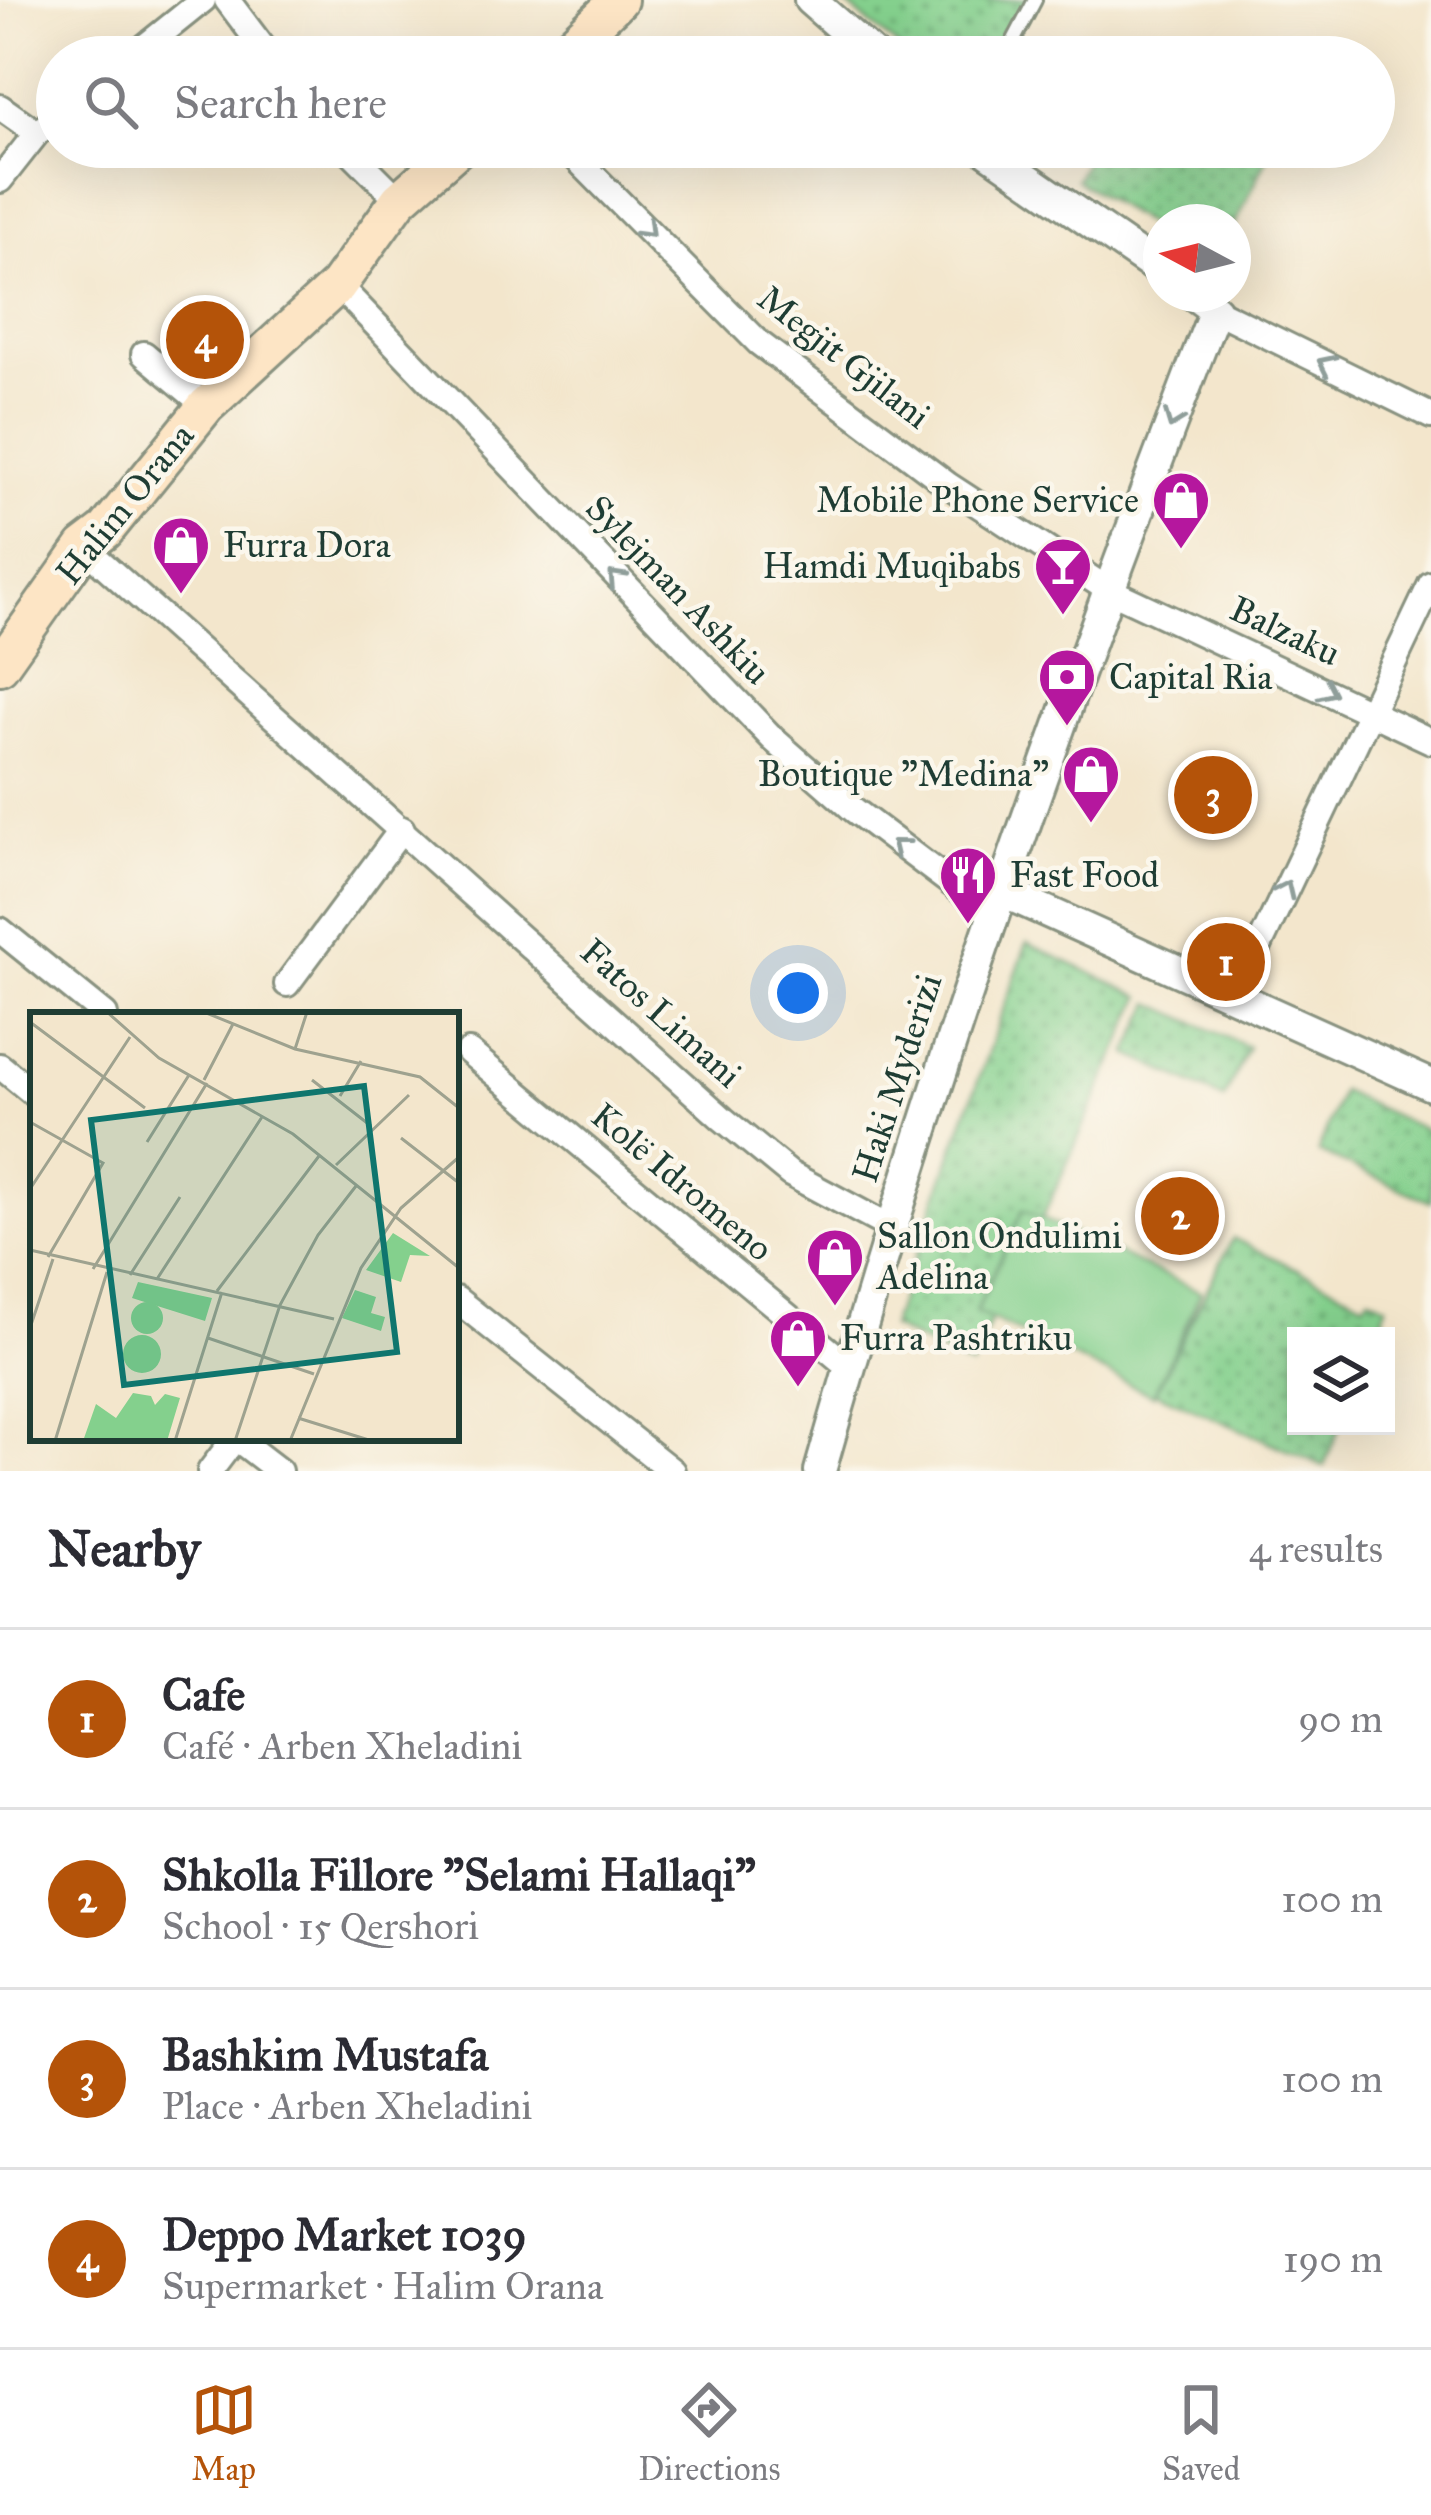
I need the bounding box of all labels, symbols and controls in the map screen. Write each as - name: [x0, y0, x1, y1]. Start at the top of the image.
- search box: [36, 36, 1395, 168]
- icon: search: [78, 69, 144, 135]
- text: Search here: [174, 75, 387, 130]
- north arrow: [1143, 204, 1251, 312]
- one-way arrow: [633, 216, 655, 238]
- street label: Megjit Gjilani: [749, 276, 939, 438]
- pin: 4: [166, 295, 244, 385]
- one-way arrow: [1317, 355, 1338, 378]
- one-way arrow: [1162, 408, 1187, 429]
- street label: Halim Orana: [47, 414, 204, 594]
- shop icon: Mobile Phone Service: [1150, 469, 1212, 551]
- place label: Mobile Phone Service: [816, 478, 1139, 522]
- street label: Sylejman Ashkiu: [577, 486, 779, 694]
- shop icon: Furra Dora: [150, 514, 212, 596]
- place label: Furra Dora: [223, 523, 391, 567]
- bar icon: Hamdi Muqibabs: [1032, 535, 1094, 617]
- place label: Hamdi Muqibabs: [763, 544, 1021, 588]
- one-way arrow: [608, 570, 630, 592]
- street label: Balzaku: [1223, 586, 1347, 676]
- bank icon: Capital Ria: [1036, 646, 1098, 728]
- place label: Capital Ria: [1109, 655, 1273, 699]
- one-way arrow: [1316, 677, 1337, 700]
- shop icon: Boutique "Medina": [1060, 743, 1122, 825]
- pin: 3: [1174, 750, 1252, 840]
- place label: Boutique "Medina": [758, 752, 1049, 796]
- one-way arrow: [890, 839, 912, 860]
- restaurant icon: Fast Food: [937, 844, 999, 926]
- place label: Fast Food: [1010, 853, 1159, 897]
- one-way arrow: [1271, 880, 1294, 901]
- pin: 1: [1187, 917, 1265, 1007]
- street label: Fatos Limani: [571, 929, 751, 1097]
- your location: [768, 963, 828, 1023]
- street label: Haki Myderizi: [843, 968, 951, 1188]
- inset map: [30, 1012, 459, 1441]
- street label: Kolë Idromeno: [582, 1093, 782, 1271]
- pin: 2: [1141, 1171, 1219, 1261]
- place label: Sallon Ondulimi Adelina: [875, 1214, 1122, 1299]
- shop icon: Sallon Ondulimi Adelina: [804, 1226, 866, 1308]
- shop icon: Furra Pashtriku: [767, 1307, 829, 1389]
- place label: Furra Pashtriku: [840, 1316, 1072, 1360]
- map controls: [1287, 1327, 1395, 1435]
- button: layers: [1287, 1327, 1395, 1435]
- text: Nearby: [48, 1518, 200, 1580]
- text: 4 results: [1249, 1525, 1383, 1573]
- text: Cafe: [162, 1667, 245, 1722]
- text: 1: [79, 1695, 95, 1743]
- text: 90 m: [1298, 1695, 1383, 1743]
- text: Café · Arben Xheladini: [162, 1722, 522, 1770]
- text: Shkolla Fillore "Selami Hallaqi": [162, 1847, 756, 1902]
- text: 2: [77, 1875, 97, 1923]
- text: 100 m: [1281, 1875, 1383, 1923]
- text: School · 15 Qershori: [162, 1902, 479, 1950]
- text: Bashkim Mustafa: [162, 2027, 488, 2082]
- text: 3: [79, 2055, 95, 2103]
- text: 100 m: [1281, 2055, 1383, 2103]
- text: Place · Arben Xheladini: [162, 2082, 532, 2130]
- text: Deppo Market 1039: [162, 2207, 527, 2262]
- text: 4: [76, 2235, 98, 2283]
- text: 190 m: [1283, 2235, 1383, 2283]
- text: Supermarket · Halim Orana: [162, 2262, 603, 2310]
- tab: Map: [191, 2377, 257, 2489]
- tab: Directions: [638, 2377, 780, 2489]
- tab: Saved: [1162, 2377, 1240, 2489]

